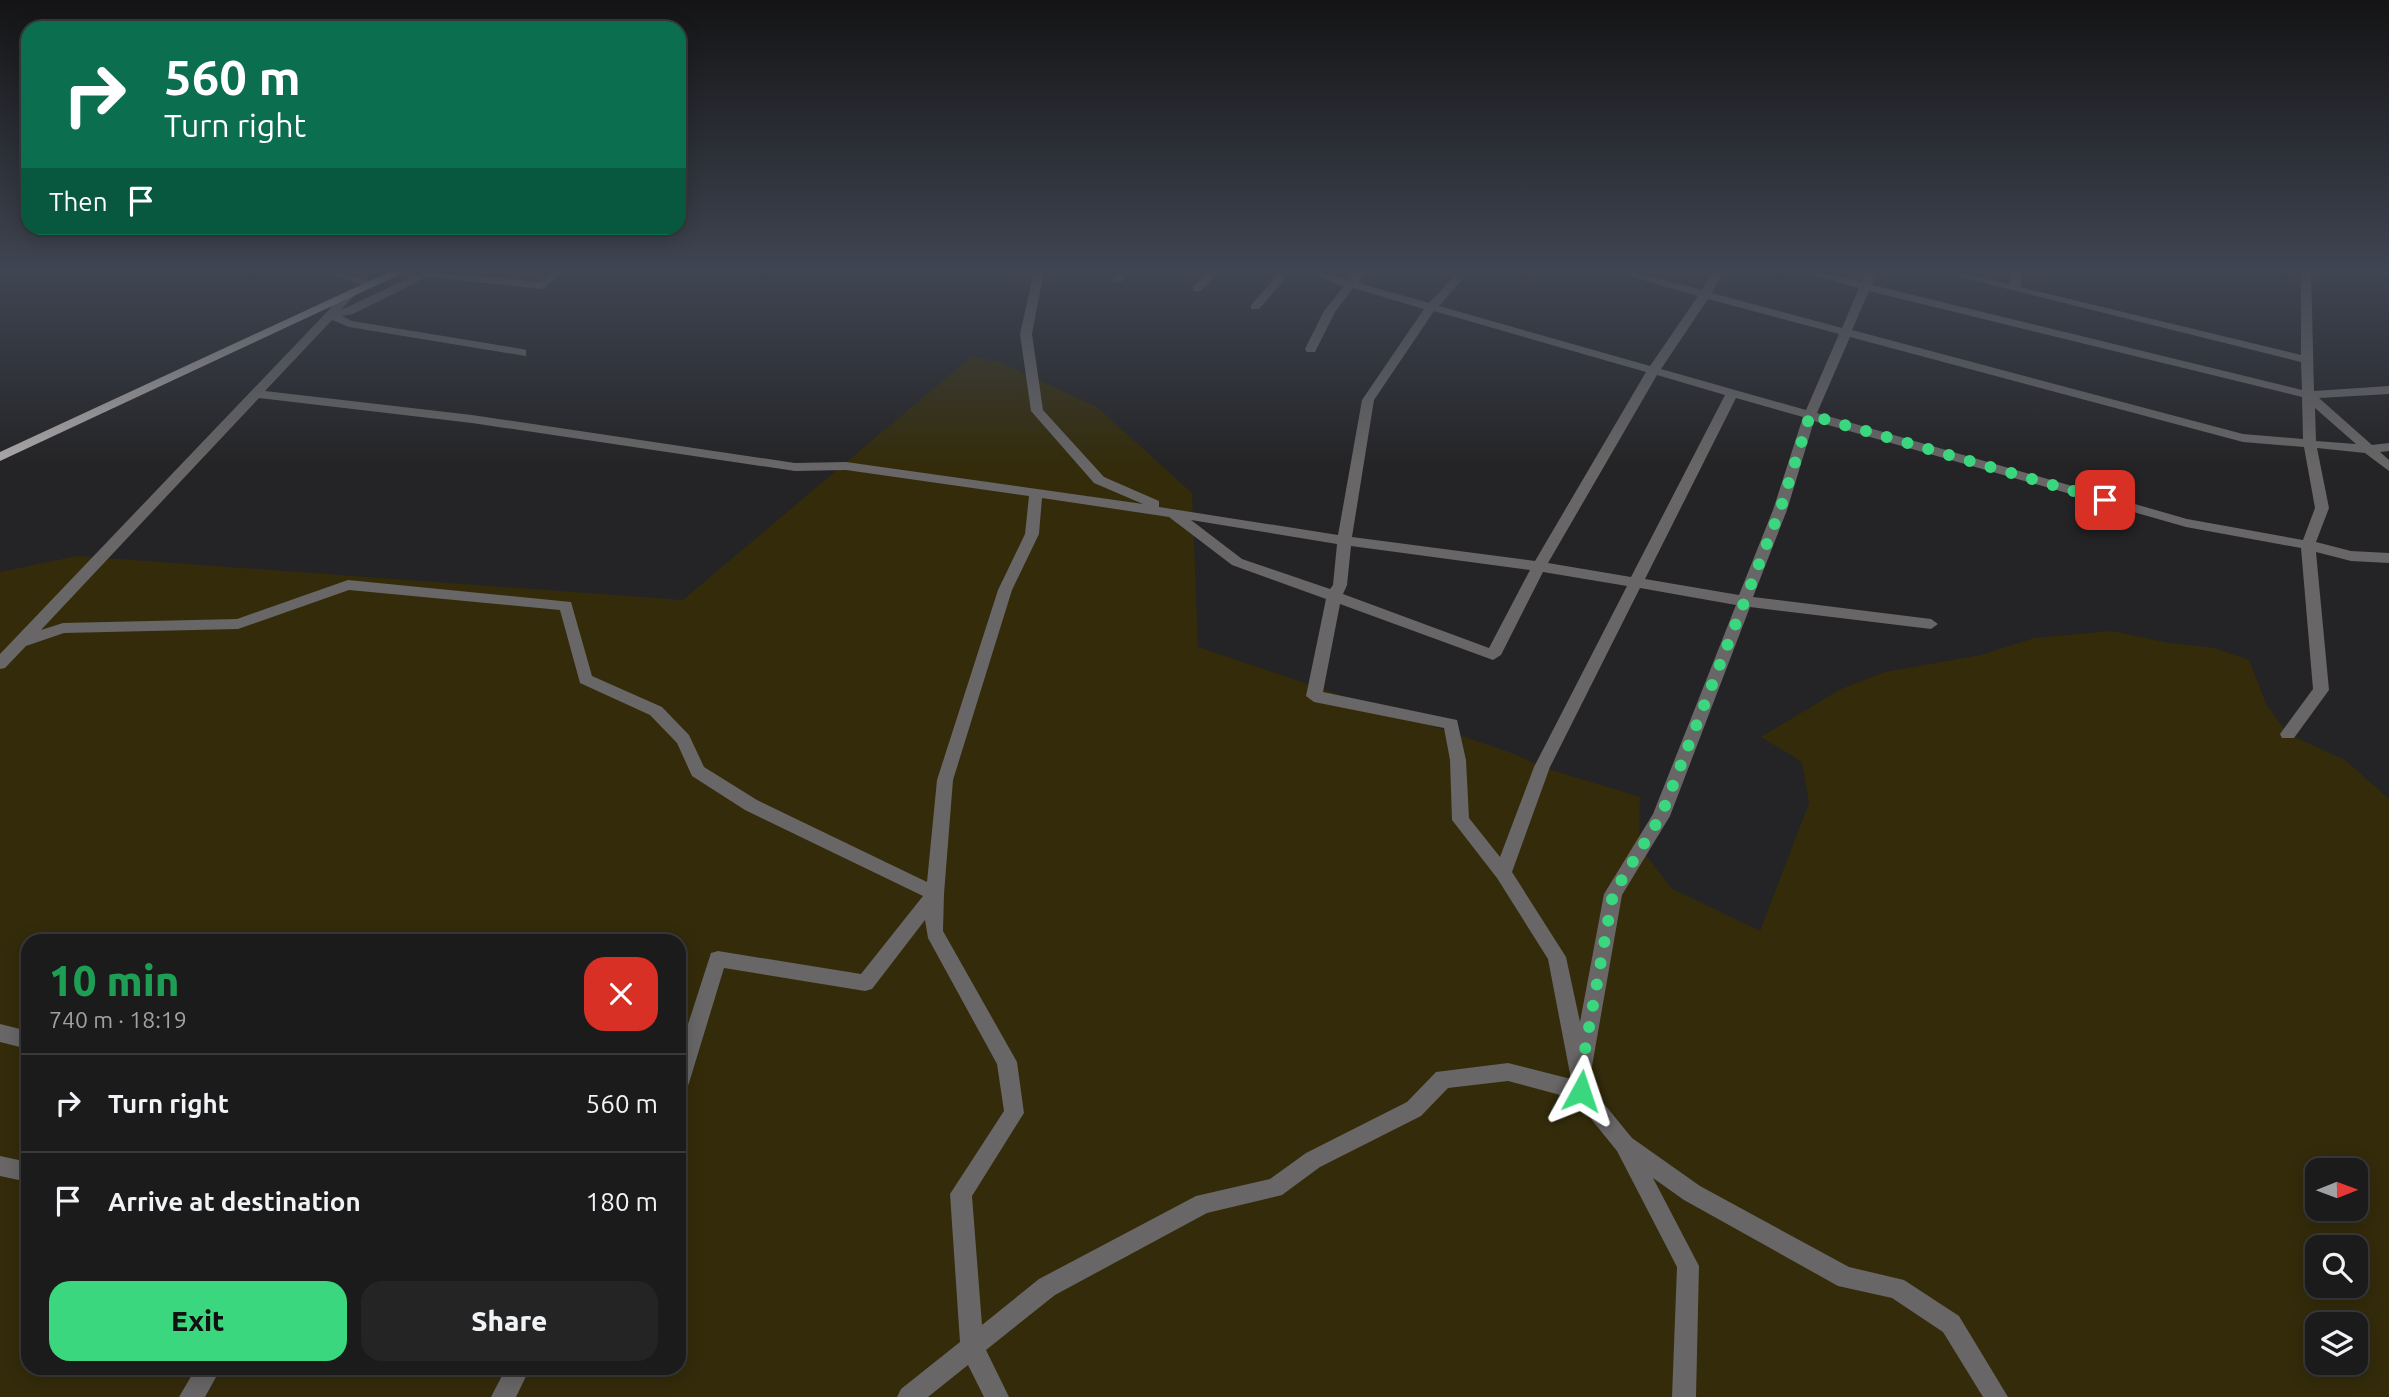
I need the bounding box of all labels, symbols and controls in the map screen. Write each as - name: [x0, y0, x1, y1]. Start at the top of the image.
- icon: right: [49, 49, 140, 140]
- text: 560 m: [164, 49, 301, 104]
- text: Turn right: [164, 107, 306, 143]
- icon: arrive: [122, 182, 160, 220]
- text: Then: [49, 187, 108, 216]
- pin: [2075, 470, 2135, 530]
- icon: arrive: [2086, 481, 2124, 519]
- text: 10 min: [49, 957, 180, 1004]
- button: close: [584, 957, 658, 1031]
- text: 740 m · 18:19: [49, 1007, 187, 1032]
- position arrow: [1544, 1054, 1618, 1128]
- icon: right: [49, 1084, 87, 1122]
- text: Turn right: [108, 1089, 229, 1118]
- text: 560 m: [586, 1089, 658, 1118]
- north arrow: [2305, 1158, 2368, 1222]
- map controls: [2305, 1158, 2368, 1375]
- icon: arrive: [49, 1182, 87, 1220]
- text: Arrive at destination: [108, 1187, 361, 1216]
- text: 180 m: [586, 1187, 658, 1216]
- button: search: [2305, 1235, 2368, 1298]
- button: Exit: [49, 1281, 347, 1361]
- button: Share: [361, 1281, 658, 1361]
- button: layers: [2305, 1312, 2368, 1375]

